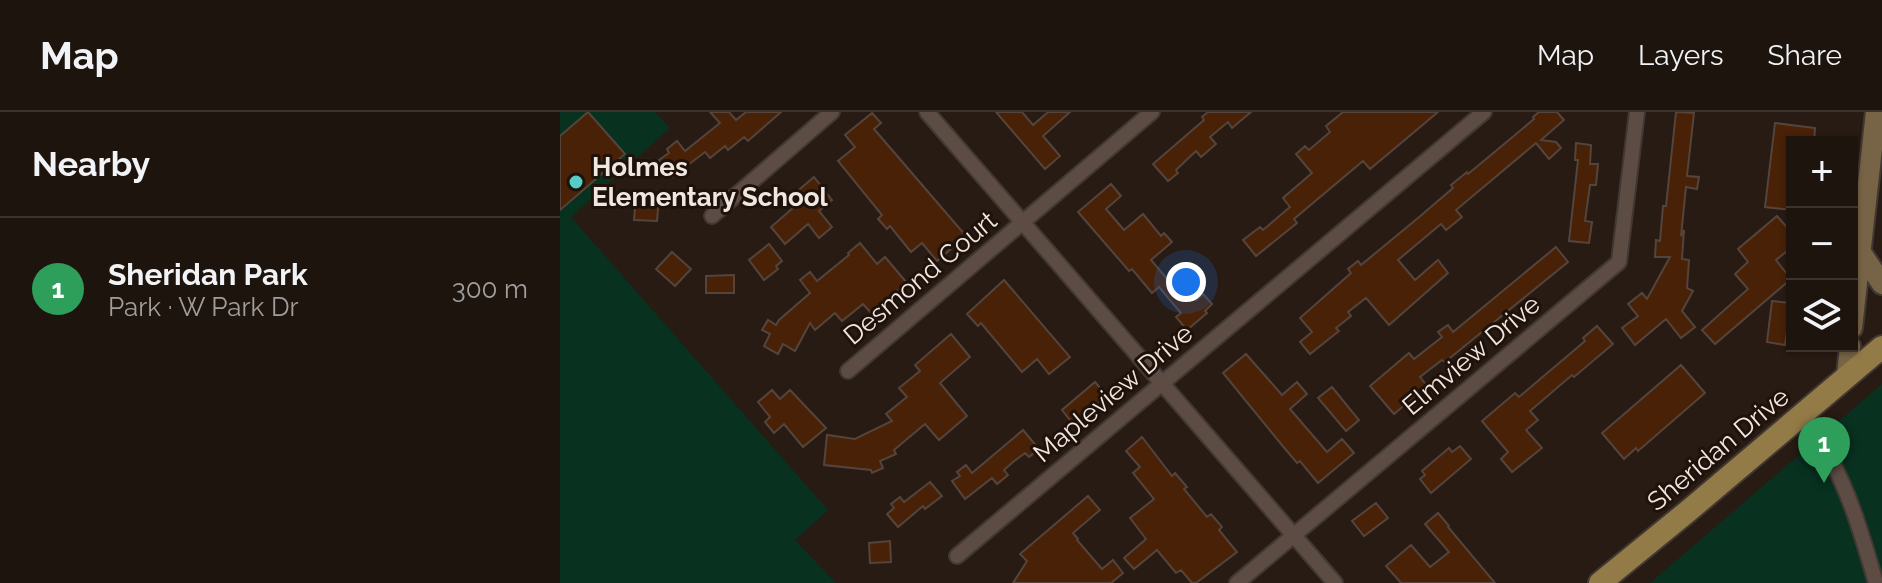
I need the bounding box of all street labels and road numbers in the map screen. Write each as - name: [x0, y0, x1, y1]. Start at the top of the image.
- street label: Desmond Court: [837, 205, 1003, 351]
- street label: Elmview Drive: [1396, 289, 1546, 421]
- street label: Mapleview Drive: [1027, 318, 1199, 468]
- street label: Sheridan Drive: [1641, 381, 1795, 517]

